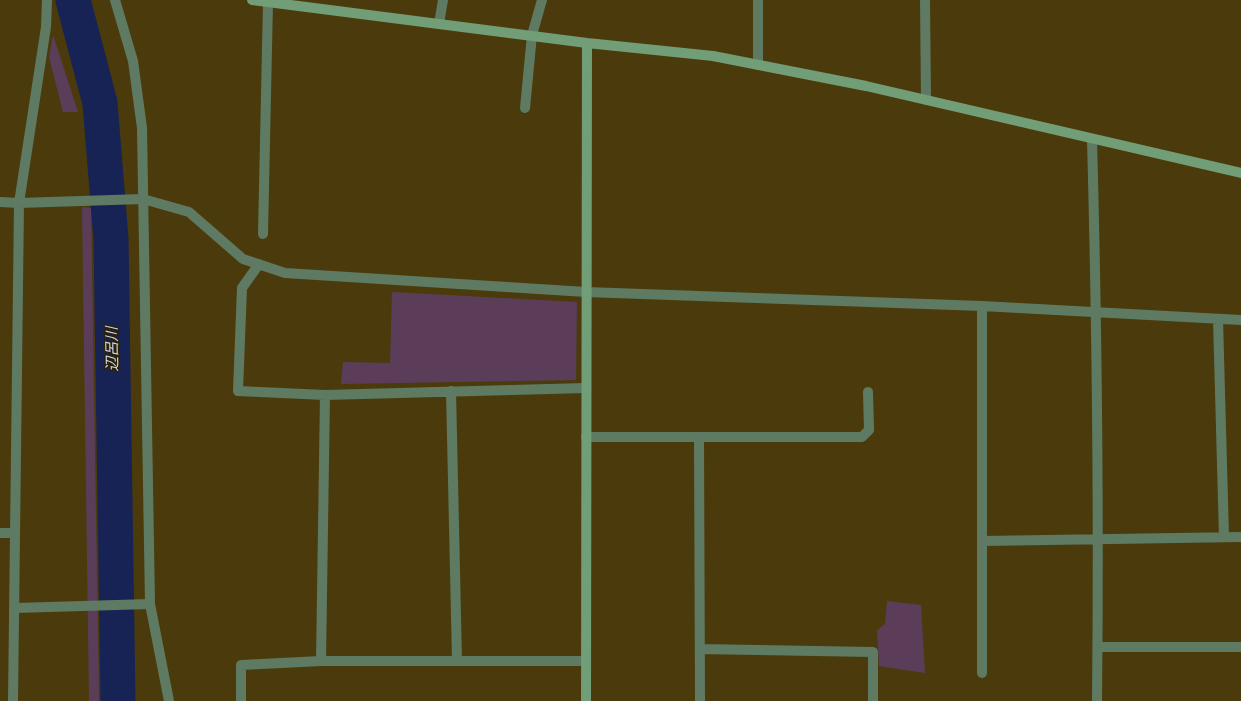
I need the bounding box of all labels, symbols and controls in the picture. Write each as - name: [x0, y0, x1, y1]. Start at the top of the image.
- water label: 辺呂川: [104, 326, 122, 372]

